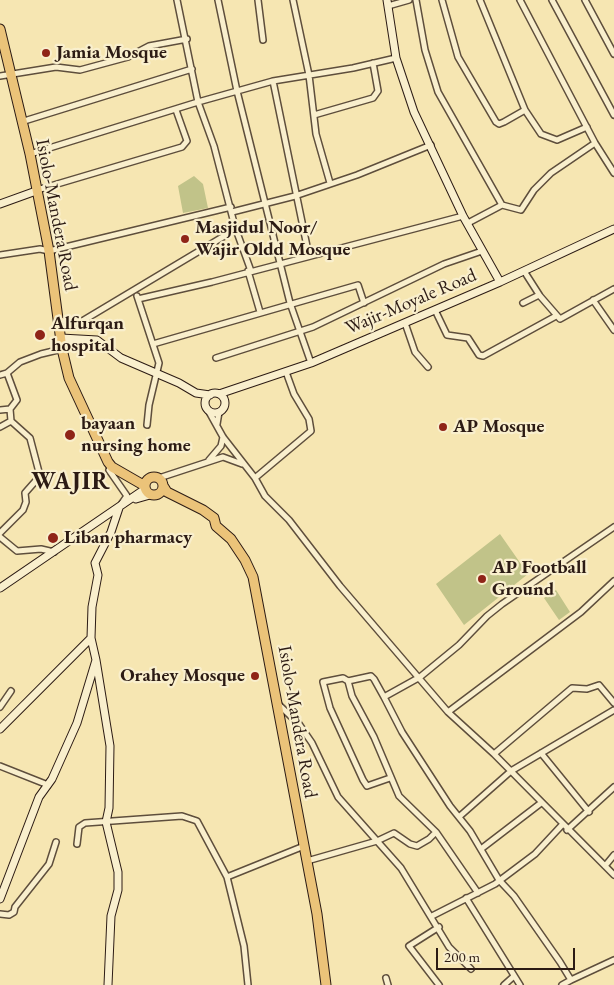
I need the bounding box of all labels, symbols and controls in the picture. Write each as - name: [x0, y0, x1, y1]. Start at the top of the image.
- place label: Jamia Mosque: [56, 42, 167, 64]
- marker: Jamia Mosque: [40, 47, 52, 59]
- street label: Isiolo-Mandera Road: [30, 137, 82, 293]
- place label: Masjidul Noor/ Wajir Oldd Mosque: [195, 217, 350, 261]
- marker: Masjidul Noor/ Wajir Oldd Mosque: [179, 233, 191, 245]
- street label: Wajir-Moyale Road: [342, 264, 480, 340]
- place label: Alfurqan hospital: [51, 313, 124, 357]
- marker: Alfurqan hospital: [33, 328, 47, 342]
- place label: bayaan nursing home: [81, 413, 191, 457]
- place label: AP Mosque: [453, 416, 544, 438]
- marker: AP Mosque: [437, 421, 449, 433]
- marker: bayaan nursing home: [63, 428, 77, 442]
- district label: WAJIR: [31, 468, 111, 496]
- place label: Liban pharmacy: [64, 527, 192, 549]
- marker: Liban pharmacy: [46, 531, 60, 545]
- place label: AP Football Ground: [492, 557, 587, 601]
- marker: AP Football Ground: [476, 573, 488, 585]
- street label: Isiolo-Mandera Road: [272, 644, 322, 800]
- place label: Orahey Mosque: [120, 665, 245, 687]
- marker: Orahey Mosque: [249, 670, 261, 682]
- scale bar: [439, 938, 578, 970]
- text: 200 m: [444, 947, 480, 966]

